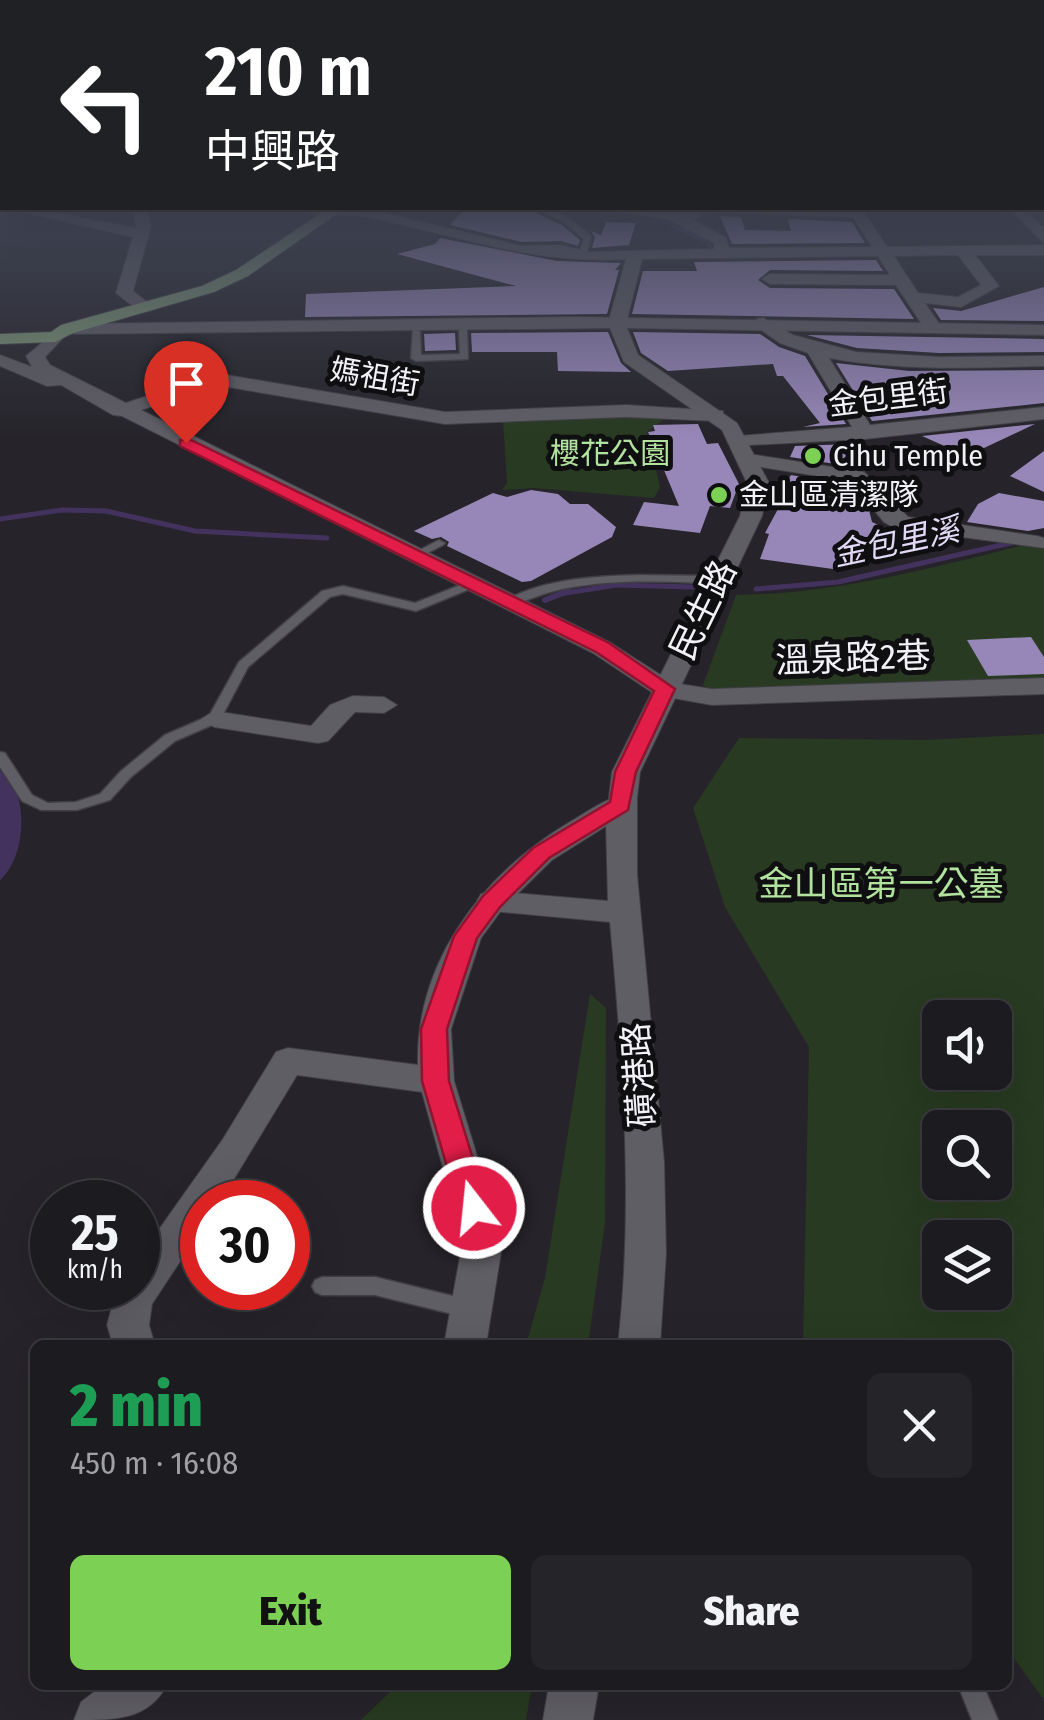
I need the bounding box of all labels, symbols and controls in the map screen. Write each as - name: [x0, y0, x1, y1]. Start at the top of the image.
- text: 210 m: [205, 30, 372, 114]
- icon: left: [40, 40, 170, 170]
- text: 中興路: [205, 125, 340, 179]
- pin: [144, 341, 229, 444]
- street label: 媽祖街: [328, 351, 422, 403]
- icon: arrive: [159, 356, 214, 411]
- street label: 金包里街: [826, 373, 950, 423]
- park label: 櫻花公園: [550, 436, 670, 472]
- place label: Cihu Temple: [833, 438, 983, 474]
- marker: Cihu Temple: [802, 445, 824, 467]
- place label: 金山區清潔隊: [739, 477, 919, 513]
- marker: 金山區清潔隊: [708, 484, 730, 506]
- water label: 金包里溪: [829, 509, 966, 574]
- street label: 民生路: [661, 554, 745, 666]
- street label: 溫泉路2巷: [775, 634, 931, 682]
- park label: 金山區第一公墓: [758, 863, 1004, 905]
- map controls: [922, 1000, 1012, 1310]
- button: sound: [922, 1000, 1012, 1090]
- street label: 磺港路: [614, 1021, 664, 1129]
- button: search: [922, 1110, 1012, 1200]
- position arrow: [422, 1156, 526, 1260]
- speed limit sign: 30: [180, 1180, 310, 1310]
- text: 25: [71, 1203, 119, 1263]
- button: layers: [922, 1220, 1012, 1310]
- text: km/h: [67, 1255, 123, 1285]
- text: 2 min: [70, 1370, 203, 1442]
- button: close: [867, 1373, 972, 1478]
- text: 450 m · 16:08: [70, 1444, 238, 1482]
- button: Exit: [70, 1555, 511, 1670]
- button: Share: [531, 1555, 972, 1670]

